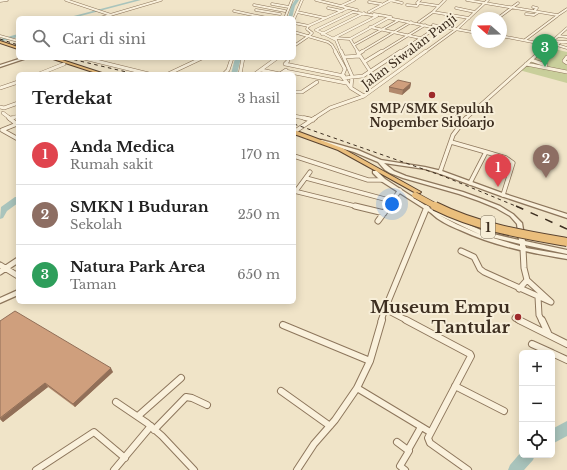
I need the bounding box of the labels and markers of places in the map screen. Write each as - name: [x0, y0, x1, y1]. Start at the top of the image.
- pin: 3: [532, 34, 558, 67]
- marker: SMP/SMK Sepuluh Nopember Sidoarjo: [427, 90, 437, 100]
- place label: SMP/SMK Sepuluh Nopember Sidoarjo: [370, 101, 495, 130]
- pin: 2: [533, 145, 559, 178]
- pin: 1: [485, 154, 511, 187]
- place label: Museum Empu Tantular: [370, 297, 511, 338]
- marker: Museum Empu Tantular: [513, 312, 523, 322]

